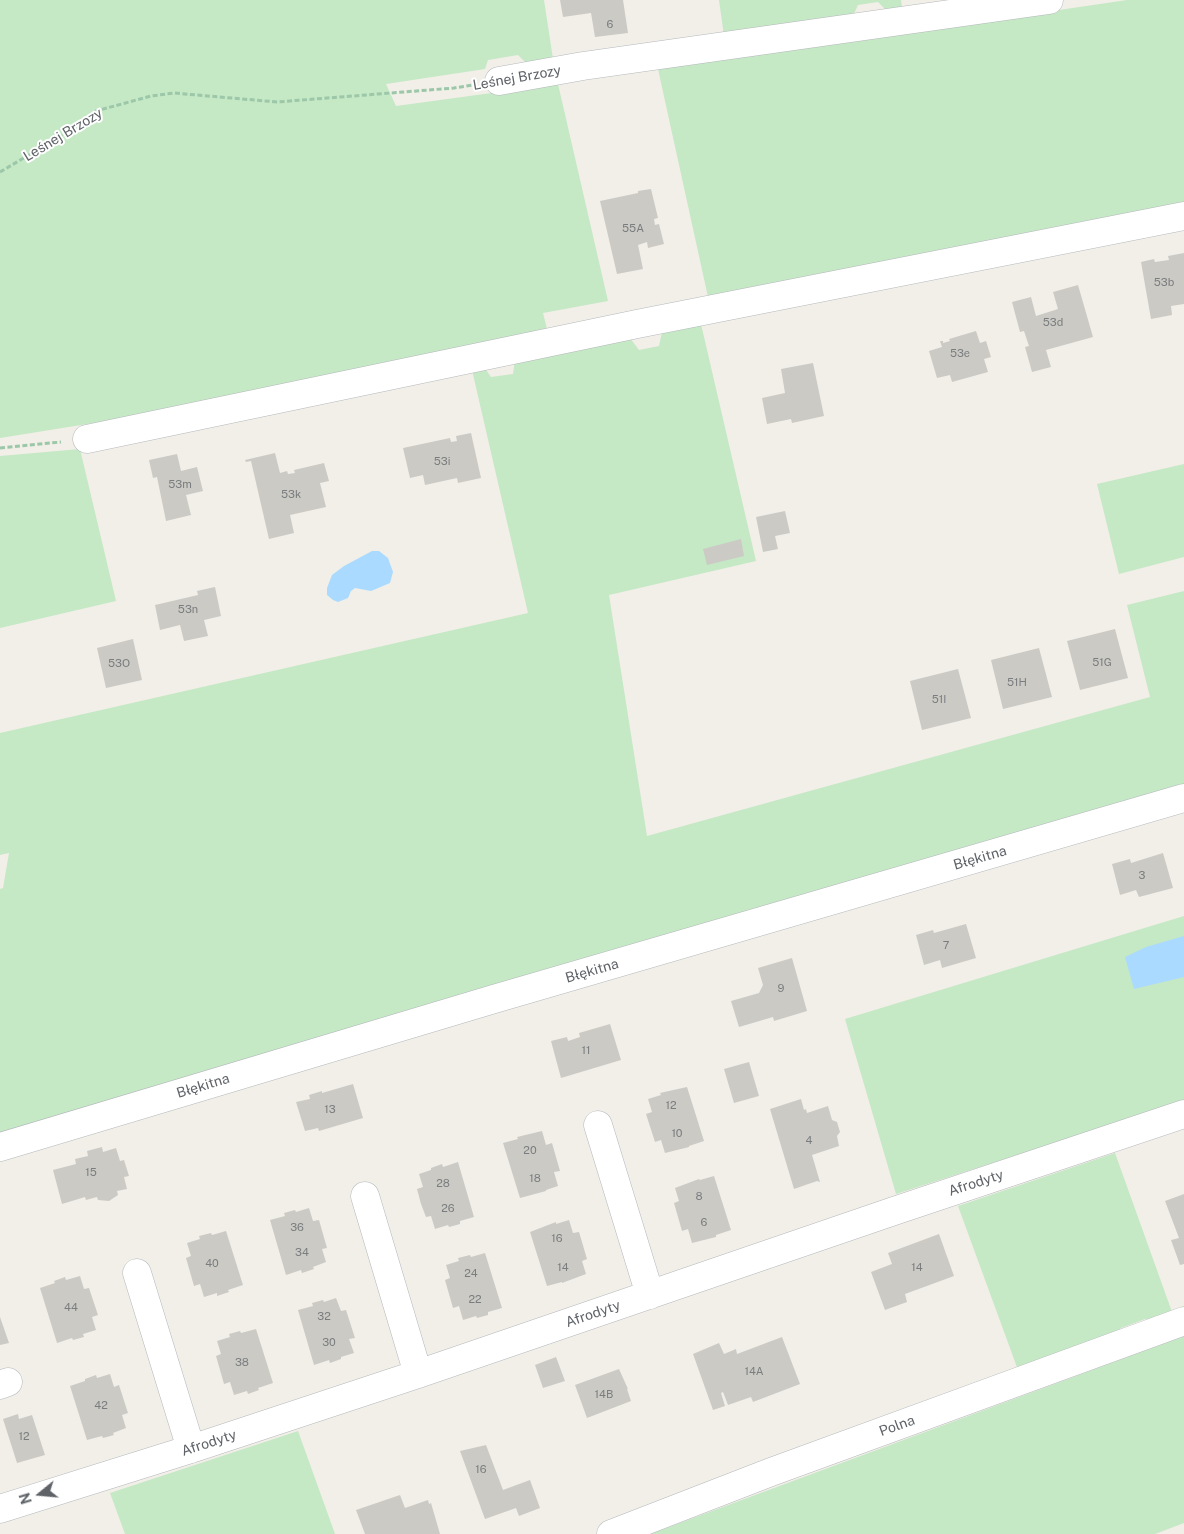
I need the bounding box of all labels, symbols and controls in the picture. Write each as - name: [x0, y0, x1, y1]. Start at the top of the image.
- house number: 6: [607, 18, 613, 32]
- street label: Leśnej Brzozy: [472, 62, 562, 94]
- street label: Leśnej Brzozy: [20, 105, 106, 165]
- house number: 55A: [622, 222, 644, 236]
- house number: 53b: [1154, 276, 1174, 290]
- house number: 53d: [1043, 316, 1063, 330]
- house number: 53e: [950, 347, 970, 361]
- house number: 53i: [434, 455, 450, 469]
- house number: 53m: [168, 478, 192, 492]
- house number: 53k: [281, 488, 301, 502]
- house number: 53n: [178, 603, 198, 617]
- house number: 51G: [1092, 656, 1112, 670]
- house number: 53O: [108, 657, 130, 671]
- house number: 51H: [1007, 676, 1027, 690]
- house number: 51I: [932, 693, 946, 707]
- street label: Błękitna: [952, 842, 1008, 874]
- house number: 3: [1139, 869, 1145, 883]
- house number: 7: [943, 939, 949, 953]
- street label: Błękitna: [564, 955, 620, 987]
- house number: 9: [778, 982, 784, 996]
- house number: 11: [582, 1044, 590, 1058]
- street label: Błękitna: [174, 1070, 232, 1102]
- house number: 12: [665, 1099, 677, 1113]
- house number: 13: [324, 1103, 336, 1117]
- house number: 10: [671, 1127, 683, 1141]
- house number: 4: [806, 1134, 812, 1148]
- house number: 20: [523, 1144, 537, 1158]
- house number: 15: [85, 1166, 97, 1180]
- street label: Afrodyty: [946, 1166, 1006, 1200]
- house number: 18: [529, 1172, 541, 1186]
- house number: 28: [436, 1177, 450, 1191]
- house number: 8: [695, 1190, 703, 1204]
- house number: 26: [441, 1202, 455, 1216]
- house number: 6: [701, 1216, 707, 1230]
- house number: 36: [290, 1221, 304, 1235]
- house number: 16: [551, 1232, 563, 1246]
- house number: 34: [295, 1246, 309, 1260]
- house number: 40: [205, 1257, 219, 1271]
- house number: 14: [557, 1261, 569, 1275]
- house number: 14: [911, 1261, 923, 1275]
- house number: 24: [464, 1267, 478, 1281]
- house number: 22: [468, 1293, 482, 1307]
- street label: Afrodyty: [563, 1297, 623, 1331]
- house number: 44: [64, 1301, 78, 1315]
- house number: 32: [317, 1310, 331, 1324]
- house number: 30: [322, 1336, 336, 1350]
- house number: 38: [235, 1356, 249, 1370]
- house number: 14A: [744, 1365, 764, 1379]
- house number: 14B: [595, 1388, 613, 1402]
- house number: 42: [94, 1399, 108, 1413]
- street label: Polna: [877, 1412, 917, 1440]
- street label: Afrodyty: [179, 1426, 239, 1460]
- house number: 12: [18, 1430, 30, 1444]
- house number: 16: [475, 1463, 487, 1477]
- north arrow: [15, 1469, 65, 1519]
- text: N: [16, 1491, 35, 1506]

